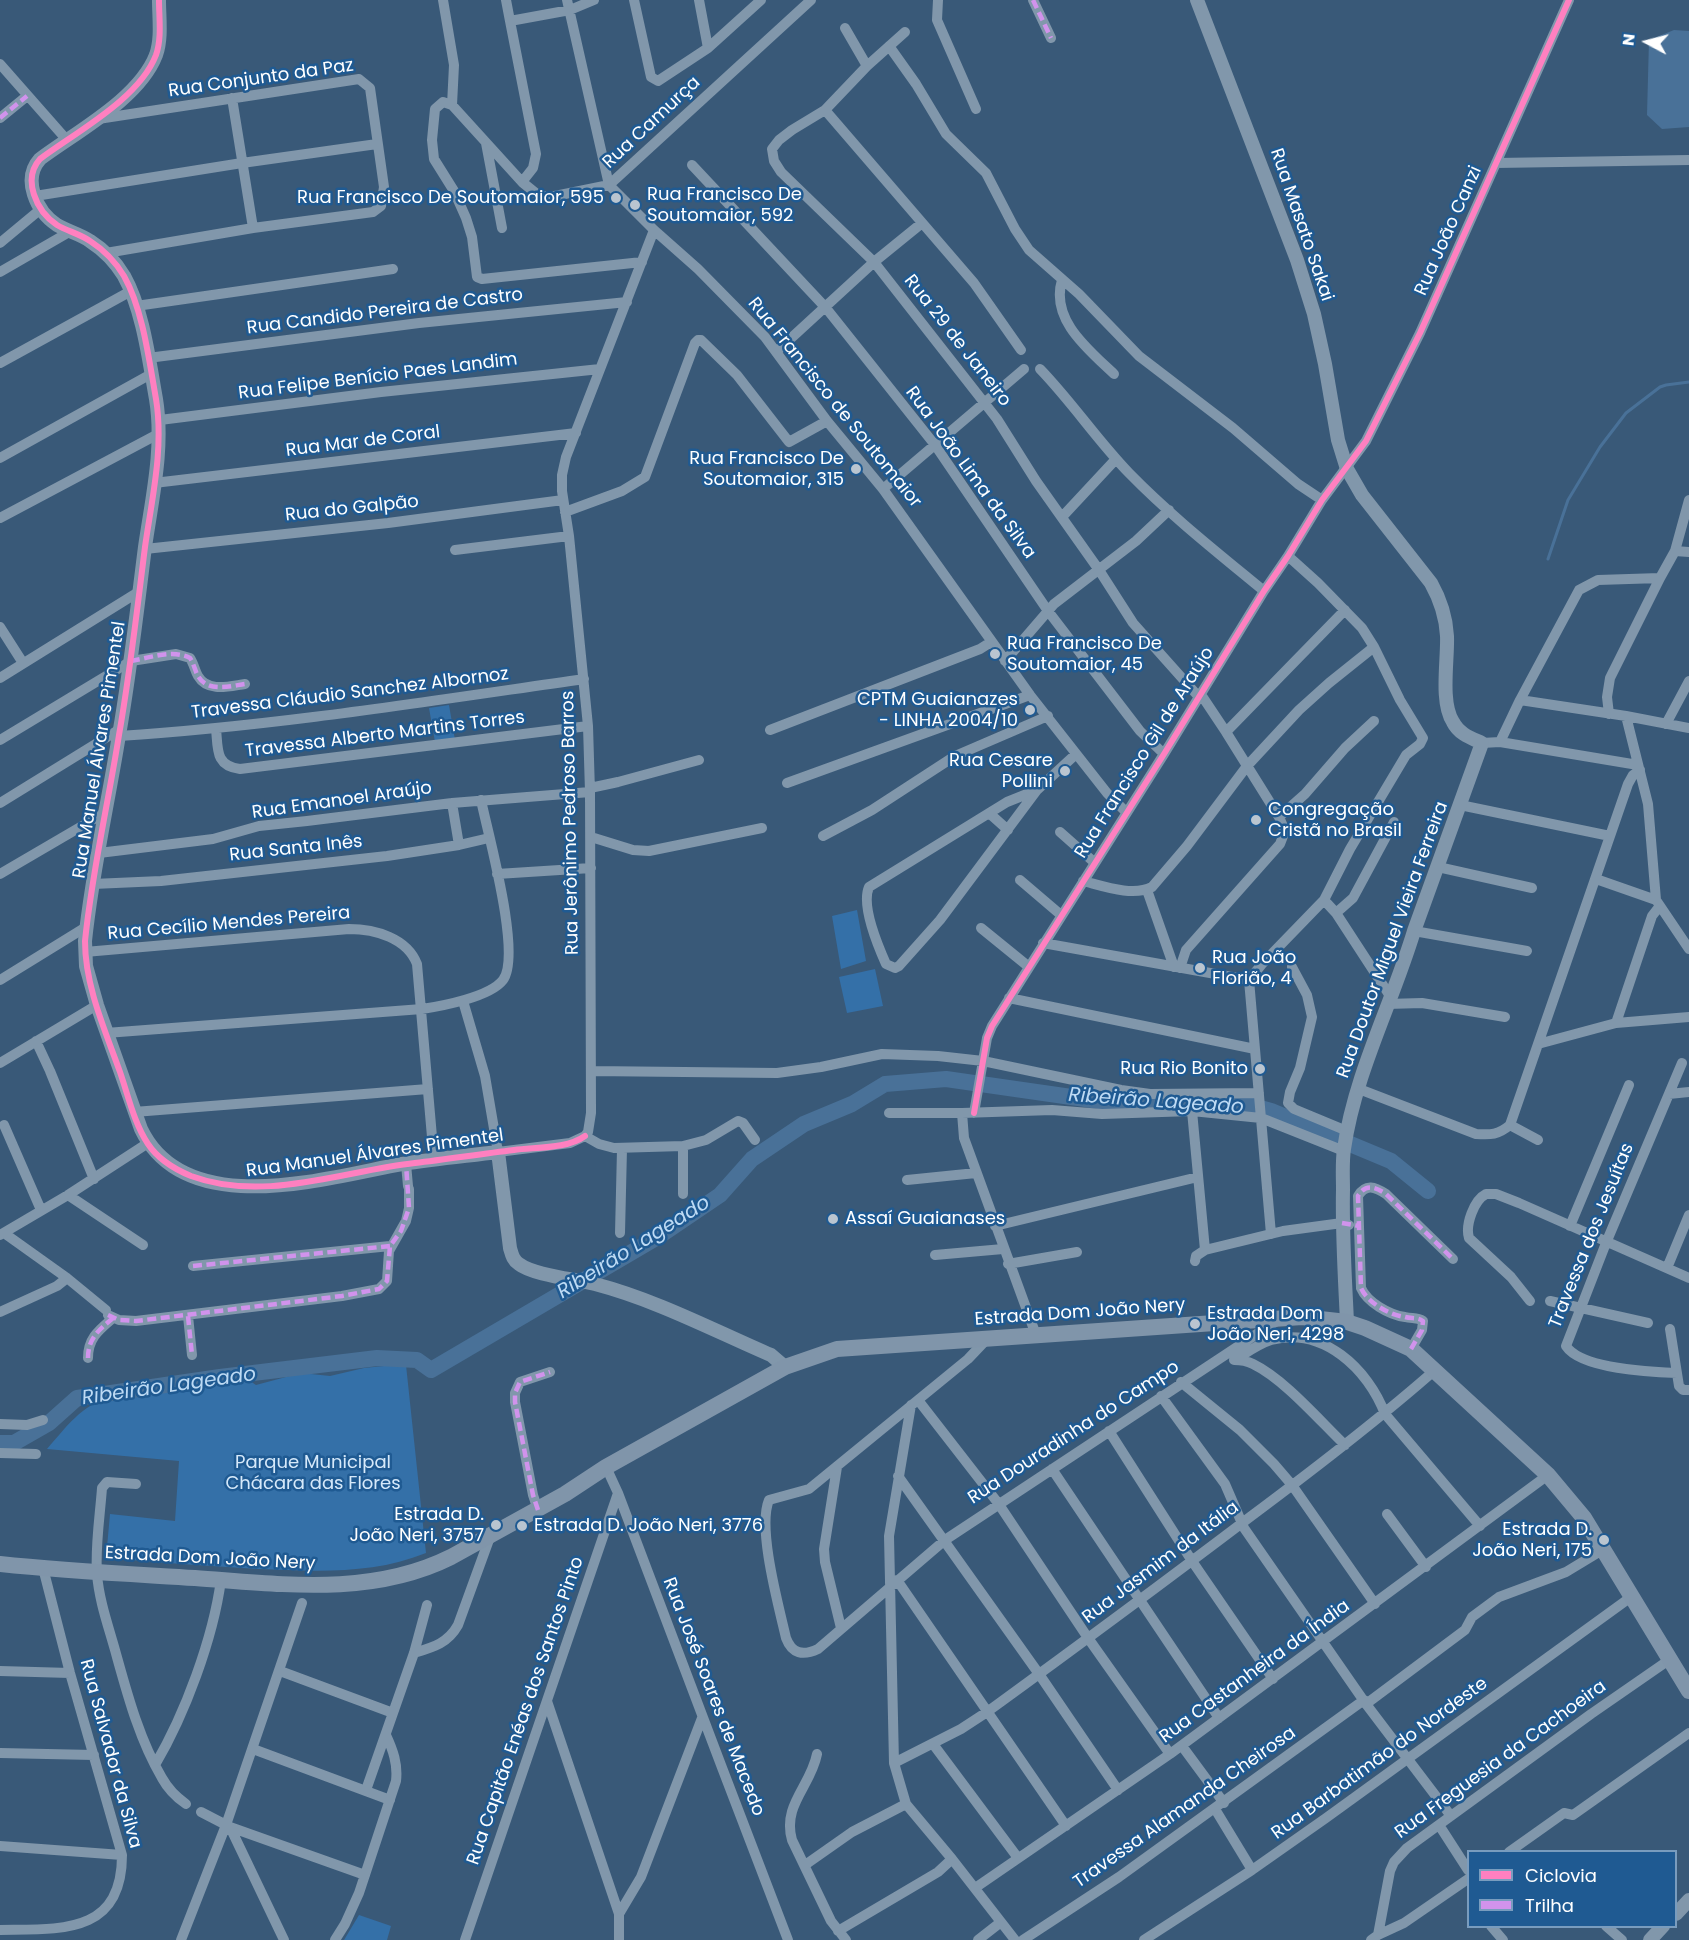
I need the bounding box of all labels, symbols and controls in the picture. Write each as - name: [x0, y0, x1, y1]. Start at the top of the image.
- north arrow: [1617, 12, 1677, 72]
- text: N: [1616, 32, 1641, 47]
- street label: Rua Conjunto da Paz: [167, 55, 355, 103]
- street label: Rua Camurça: [599, 72, 705, 174]
- street label: Rua Masato Sakai: [1265, 146, 1337, 304]
- street label: Rua João Canzi: [1411, 163, 1487, 299]
- place label: Rua Francisco De Soutomaior, 592: [647, 184, 802, 226]
- place label: Rua Francisco De Soutomaior, 595: [297, 187, 604, 209]
- marker: Rua Francisco De Soutomaior, 595: [609, 191, 623, 205]
- marker: Rua Francisco De Soutomaior, 592: [628, 198, 642, 212]
- street label: Rua 29 de Janeiro: [899, 271, 1015, 411]
- street label: Rua Candido Pereira de Castro: [246, 284, 524, 340]
- street label: Rua Francisco de Soutomaior: [743, 294, 925, 512]
- street label: Rua Felipe Benício Paes Landim: [237, 349, 519, 405]
- street label: Rua João Lima da Silva: [900, 383, 1040, 563]
- street label: Rua Mar de Coral: [285, 422, 441, 462]
- place label: Rua Francisco De Soutomaior, 315: [689, 448, 844, 490]
- marker: Rua Francisco De Soutomaior, 315: [849, 462, 863, 476]
- street label: Rua do Galpão: [284, 491, 420, 527]
- street label: Rua Manuel Álvares Pimentel: [69, 620, 131, 880]
- place label: Rua Francisco De Soutomaior, 45: [1007, 633, 1162, 676]
- street label: Rua Francisco Gil de Araújo: [1071, 643, 1219, 863]
- marker: Rua Francisco De Soutomaior, 45: [988, 647, 1002, 661]
- street label: Travessa Cláudio Sanchez Albornoz: [190, 664, 510, 724]
- place label: CPTM Guaianazes - LINHA 2004/10: [857, 689, 1018, 732]
- street label: Rua Jerônimo Pedroso Barros: [558, 691, 584, 955]
- marker: CPTM Guaianazes - LINHA 2004/10: [1023, 703, 1037, 717]
- street label: Travessa Alberto Martins Torres: [244, 707, 526, 763]
- place label: Rua Cesare Pollini: [949, 750, 1053, 792]
- marker: Rua Cesare Pollini: [1058, 764, 1072, 778]
- street label: Rua Emanoel Araújo: [251, 778, 433, 824]
- place label: Congregação Cristã no Brasil: [1268, 799, 1402, 842]
- street label: Rua Doutor Miguel Vieira Ferreira: [1333, 799, 1453, 1081]
- marker: Congregação Cristã no Brasil: [1249, 813, 1263, 827]
- street label: Rua Santa Inês: [228, 831, 364, 867]
- street label: Rua Cecílio Mendes Pereira: [107, 903, 351, 945]
- place label: Rua João Florião, 4: [1212, 947, 1296, 990]
- marker: Rua João Florião, 4: [1193, 961, 1207, 975]
- place label: Rua Rio Bonito: [1120, 1058, 1248, 1080]
- marker: Rua Rio Bonito: [1253, 1062, 1267, 1076]
- water label: Ribeirão Lageado: [1068, 1084, 1244, 1120]
- street label: Rua Manuel Álvares Pimentel: [245, 1125, 505, 1183]
- street label: Travessa dos Jesuítas: [1545, 1140, 1639, 1332]
- water label: Ribeirão Lageado: [553, 1191, 715, 1305]
- place label: Assaí Guaianases: [845, 1208, 1005, 1230]
- marker: Assaí Guaianases: [826, 1212, 840, 1226]
- street label: Estrada Dom João Nery: [974, 1295, 1186, 1331]
- place label: Estrada Dom João Neri, 4298: [1207, 1303, 1344, 1346]
- marker: Estrada Dom João Neri, 4298: [1188, 1317, 1202, 1331]
- street label: Rua Douradinha do Campo: [964, 1357, 1184, 1509]
- water label: Ribeirão Lageado: [80, 1363, 258, 1411]
- park label: Parque Municipal Chácara das Flores: [225, 1452, 401, 1494]
- street label: Rua Jasmim da Itália: [1079, 1497, 1243, 1629]
- place label: Estrada D. João Neri, 3757: [350, 1504, 484, 1546]
- place label: Estrada D. João Neri, 3776: [534, 1515, 763, 1537]
- marker: Estrada D. João Neri, 3757: [489, 1518, 503, 1532]
- marker: Estrada D. João Neri, 3776: [515, 1519, 529, 1533]
- place label: Estrada D. João Neri, 175: [1472, 1519, 1592, 1562]
- marker: Estrada D. João Neri, 175: [1597, 1533, 1611, 1547]
- street label: Estrada Dom João Nery: [104, 1543, 316, 1575]
- street label: Rua Capitão Enéas dos Santos Pinto: [463, 1554, 589, 1868]
- street label: Rua José Soares de Macedo: [657, 1575, 769, 1819]
- street label: Rua Castanheira da Índia: [1156, 1596, 1354, 1748]
- street label: Rua Salvador da Silva: [74, 1657, 146, 1851]
- street label: Rua Barbatimão do Nordeste: [1268, 1673, 1492, 1845]
- street label: Rua Freguesia da Cachoeira: [1391, 1676, 1611, 1844]
- street label: Travessa Alamanda Cheirosa: [1070, 1723, 1300, 1893]
- legend: [1467, 1850, 1677, 1928]
- text: Ciclovia: [1525, 1863, 1597, 1888]
- text: Trilha: [1525, 1893, 1574, 1918]

